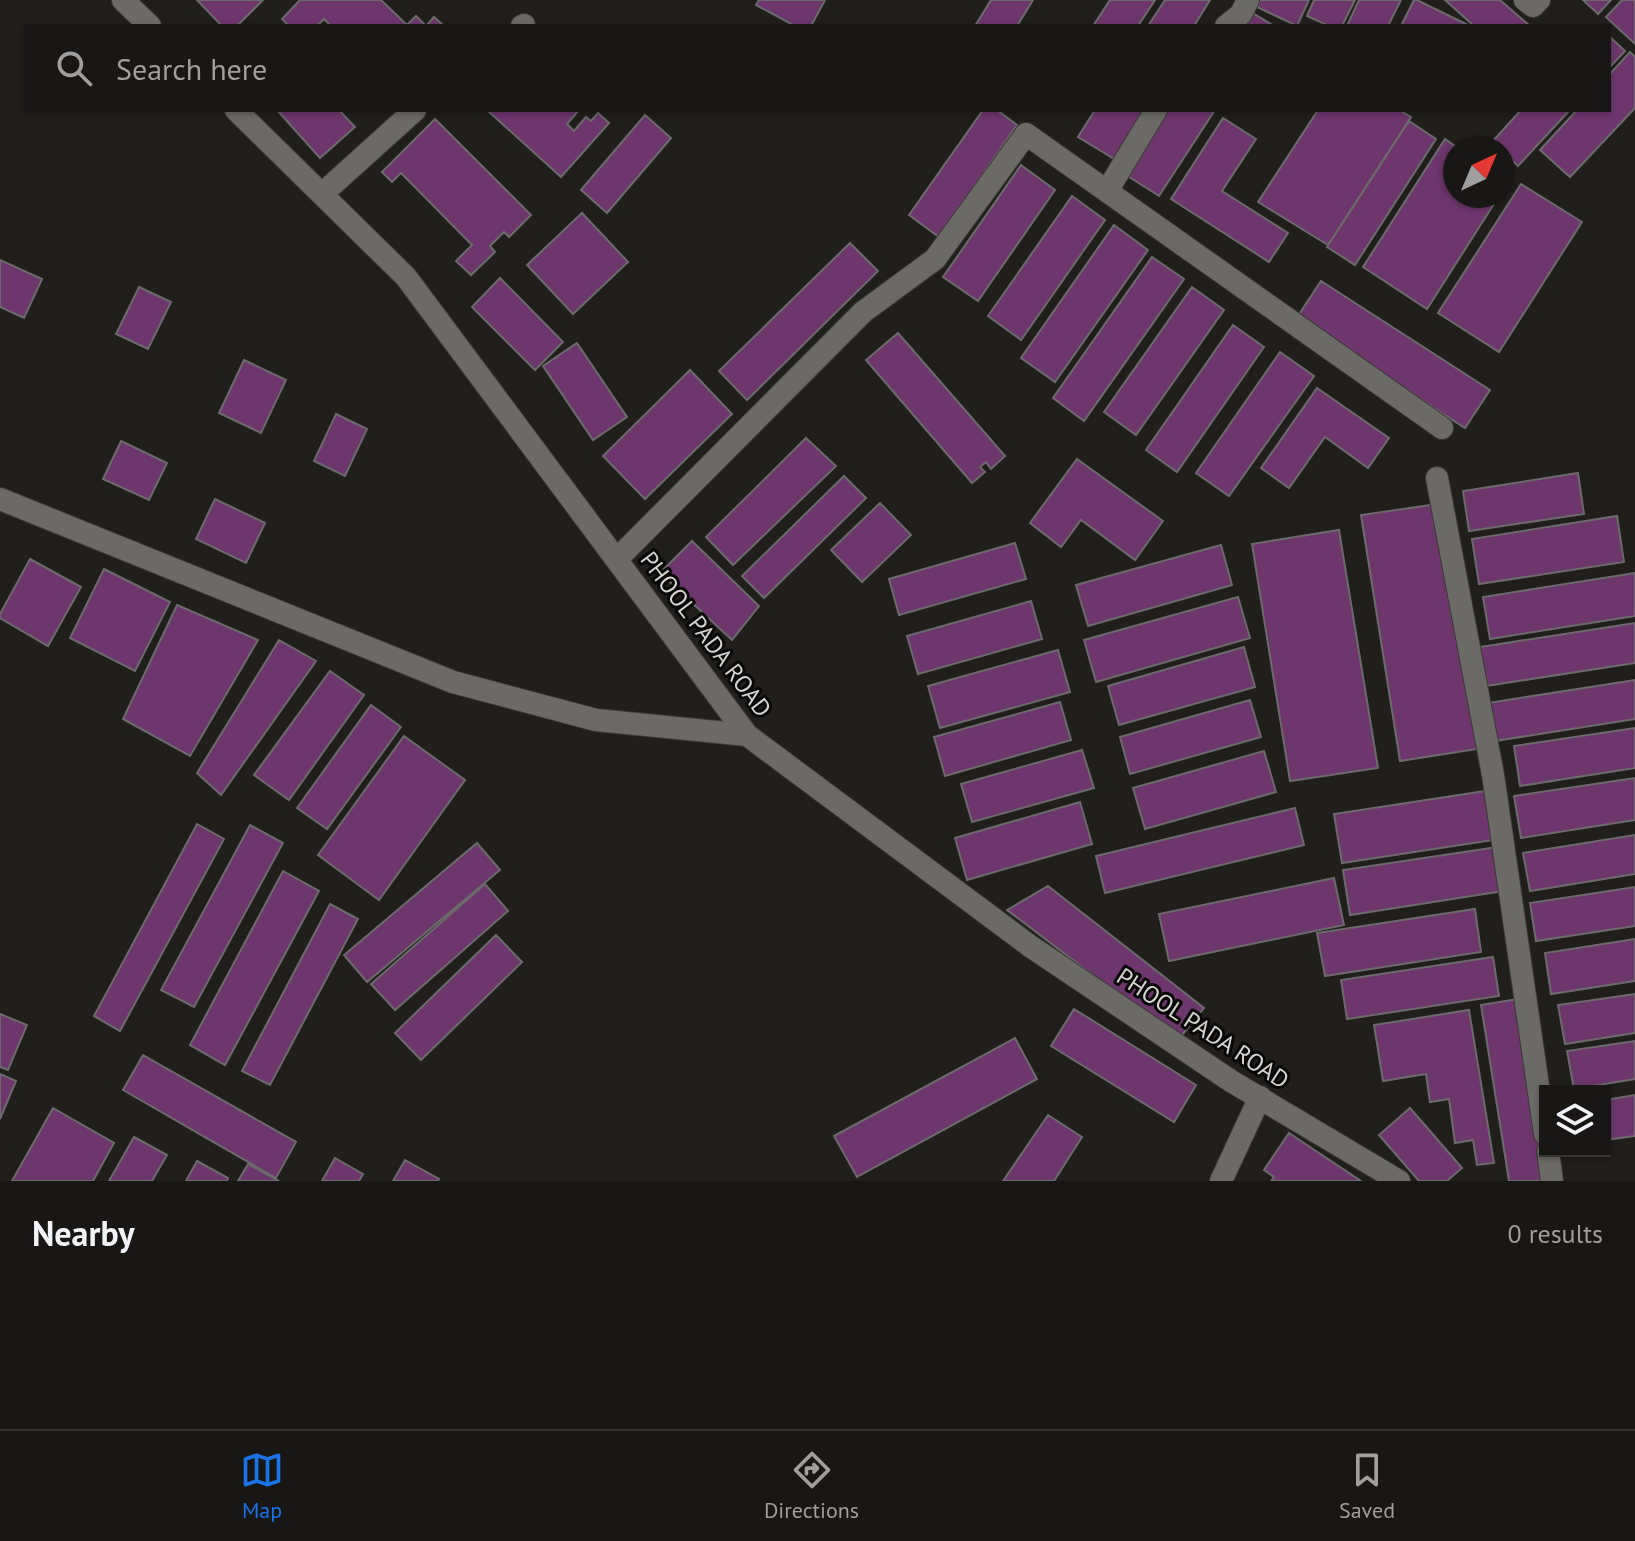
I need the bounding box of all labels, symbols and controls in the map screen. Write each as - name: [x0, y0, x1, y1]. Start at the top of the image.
- search box: [24, 24, 1611, 112]
- icon: search: [52, 46, 96, 90]
- text: Search here: [116, 49, 267, 88]
- north arrow: [1443, 136, 1515, 208]
- street label: PHOOL PADA ROAD: [634, 545, 778, 723]
- street label: PHOOL PADA ROAD: [1111, 961, 1295, 1095]
- map controls: [1539, 1085, 1611, 1157]
- button: layers: [1539, 1085, 1611, 1157]
- text: Nearby: [32, 1211, 134, 1255]
- text: 0 results: [1508, 1217, 1603, 1250]
- tab: Map: [240, 1448, 284, 1524]
- tab: Directions: [764, 1448, 859, 1524]
- tab: Saved: [1339, 1448, 1395, 1524]

